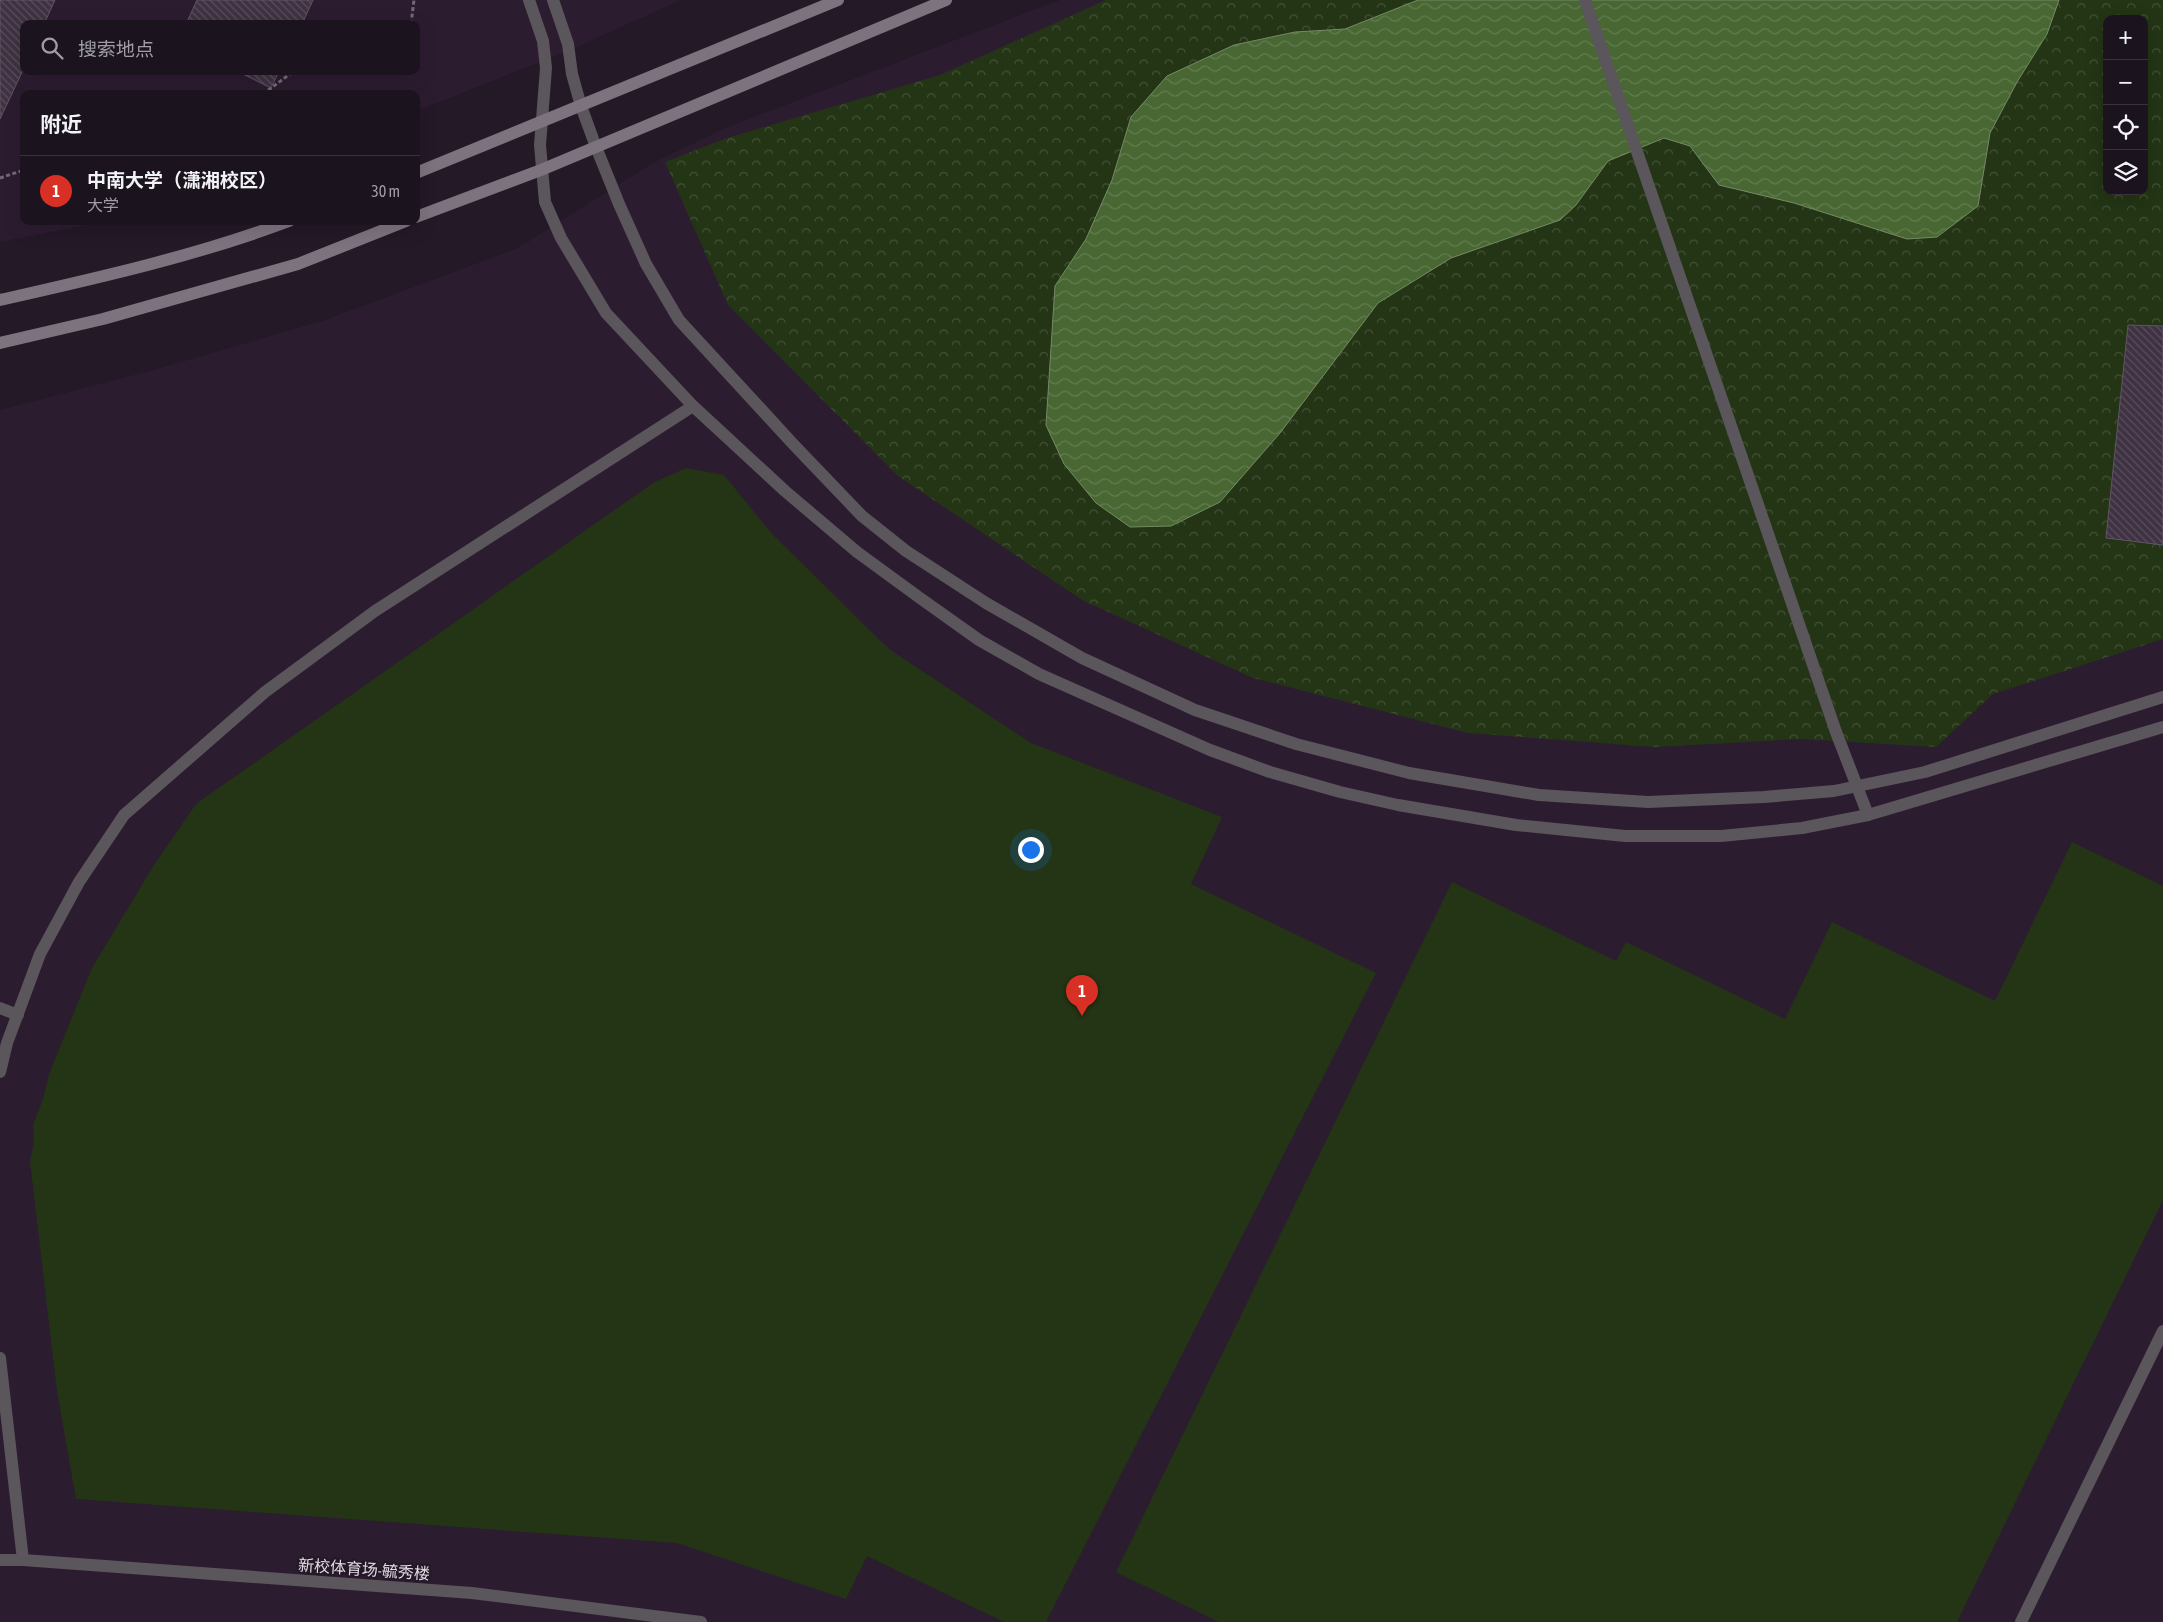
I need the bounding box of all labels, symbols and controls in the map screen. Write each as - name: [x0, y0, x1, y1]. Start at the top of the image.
- map controls: [2103, 15, 2148, 195]
- button: +: [2103, 15, 2148, 60]
- search box: [20, 20, 420, 75]
- icon: search: [38, 34, 66, 62]
- text: 搜索地点: [78, 38, 154, 60]
- button: −: [2103, 60, 2148, 105]
- button: locate: [2103, 105, 2148, 150]
- text: 附近: [40, 112, 82, 136]
- button: layers: [2103, 150, 2148, 195]
- text: 中南大学（潇湘校区）: [87, 169, 277, 191]
- text: 1: [52, 182, 60, 200]
- text: 30 m: [371, 182, 400, 200]
- text: 大学: [87, 196, 119, 214]
- your location: [1018, 837, 1044, 863]
- pin: 1: [1066, 975, 1098, 1016]
- street label: 新校体育场-毓秀楼: [298, 1555, 430, 1583]

